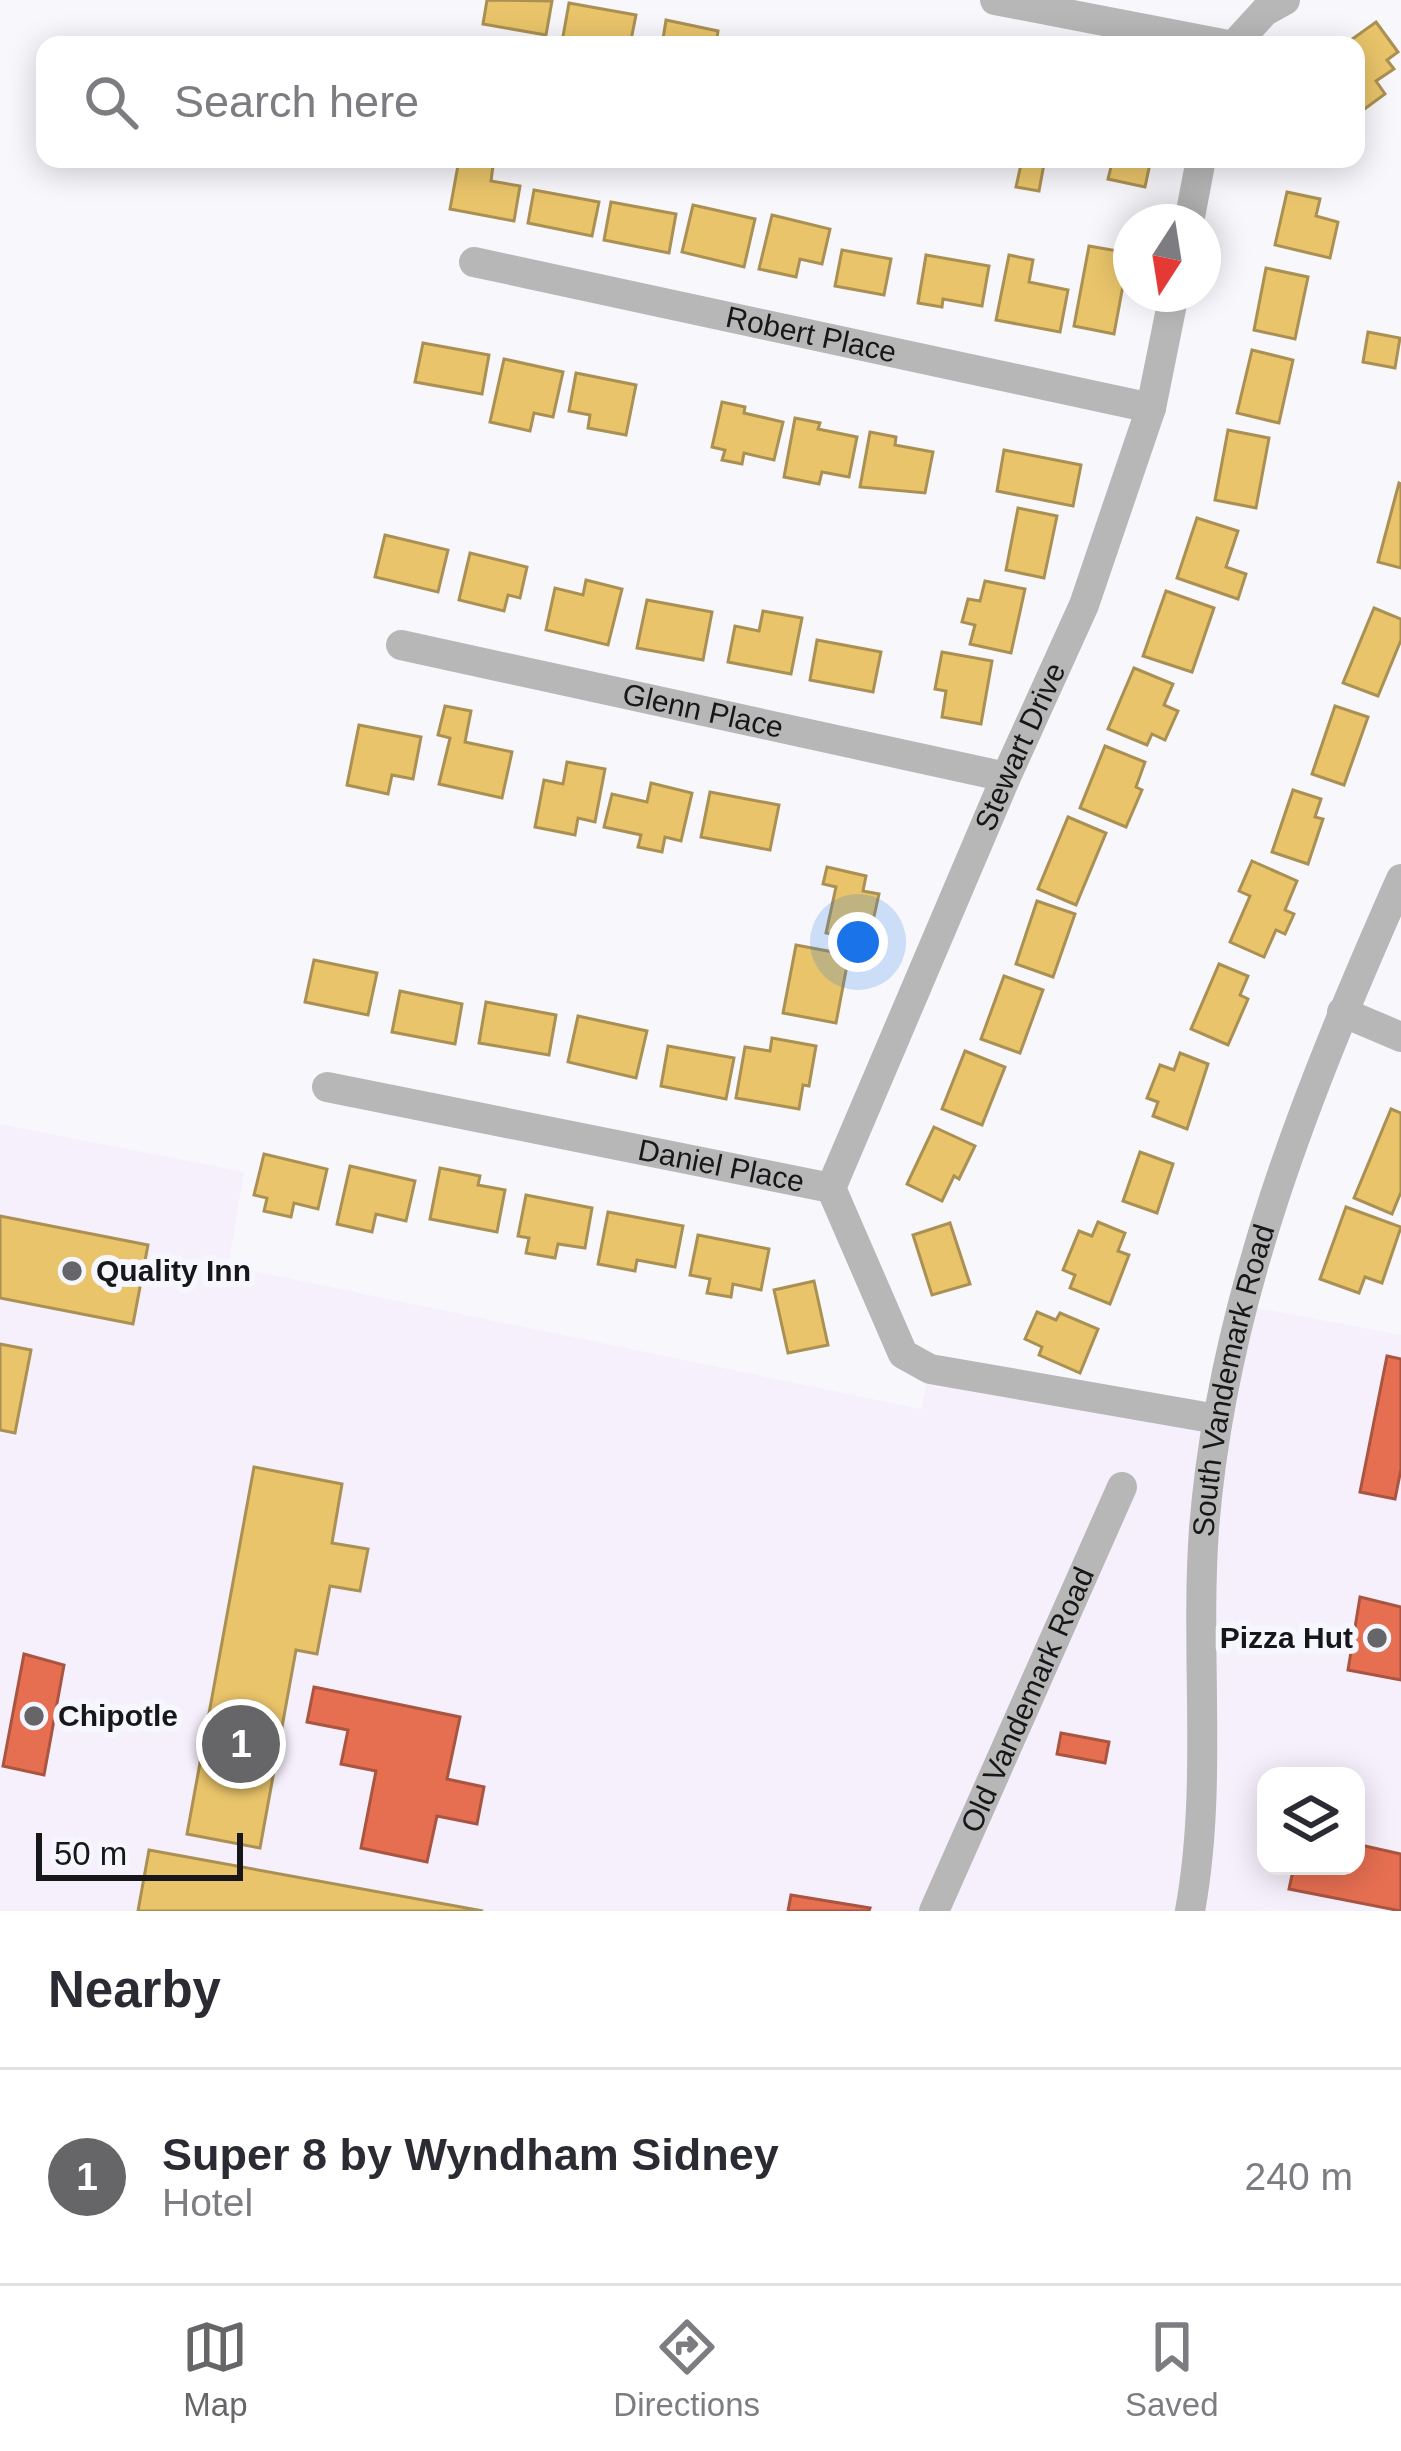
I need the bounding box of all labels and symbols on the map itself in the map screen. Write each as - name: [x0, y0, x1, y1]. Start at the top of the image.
- north arrow: [1113, 204, 1221, 312]
- street label: Robert Place: [723, 300, 900, 369]
- street label: Stewart Drive: [968, 658, 1072, 835]
- street label: Glenn Place: [620, 677, 786, 744]
- your location: [828, 912, 888, 972]
- street label: Daniel Place: [635, 1133, 807, 1198]
- street label: South Vandemark Road: [1186, 1220, 1281, 1538]
- place label: Quality Inn: [96, 1254, 251, 1287]
- marker: Quality Inn: [59, 1258, 85, 1284]
- street label: Old Vandemark Road: [954, 1562, 1100, 1837]
- place label: Pizza Hut: [1220, 1621, 1353, 1654]
- marker: Pizza Hut: [1364, 1625, 1390, 1651]
- place label: Chipotle: [58, 1699, 178, 1732]
- pin: 1: [202, 1699, 280, 1789]
- marker: Chipotle: [21, 1703, 47, 1729]
- scale bar: [36, 1827, 243, 1880]

